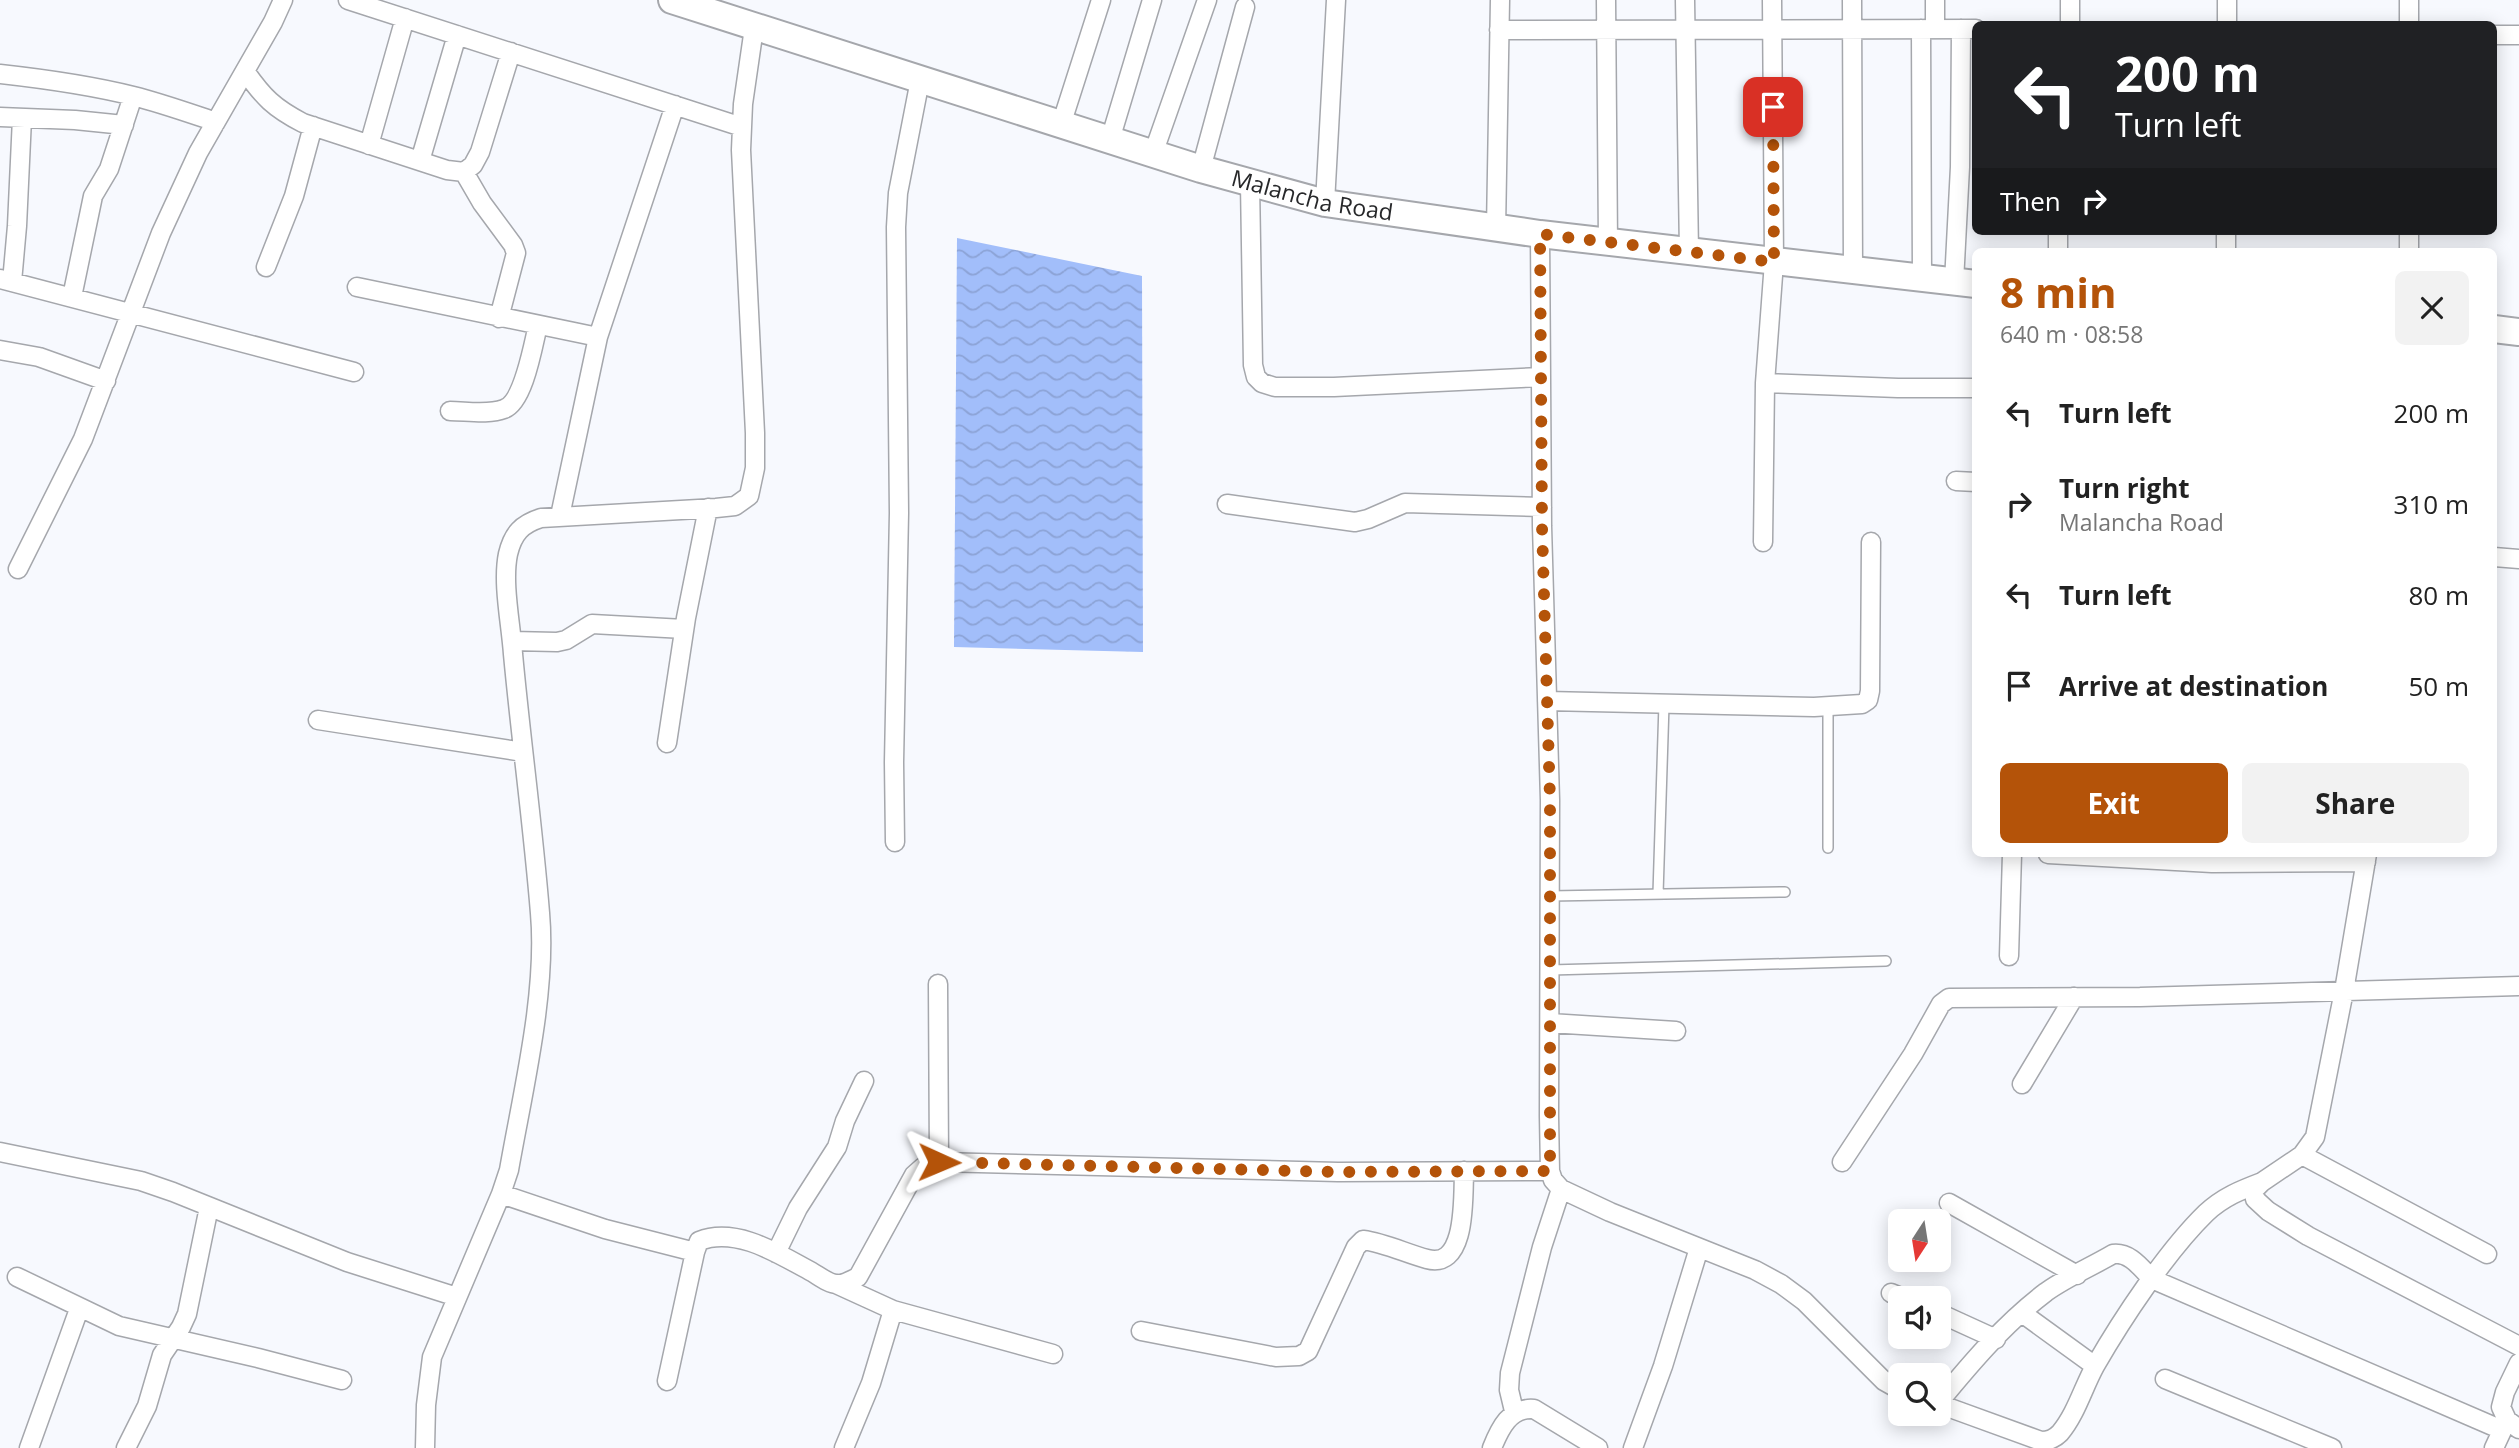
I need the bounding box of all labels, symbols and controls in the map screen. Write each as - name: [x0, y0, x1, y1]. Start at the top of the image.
- text: 200 m: [2115, 40, 2260, 106]
- icon: left: [2000, 49, 2091, 140]
- pin: [1743, 77, 1803, 137]
- icon: arrive: [1754, 88, 1792, 126]
- text: Turn left: [2115, 103, 2241, 146]
- street label: Malancha Road: [1228, 161, 1395, 228]
- icon: right: [2075, 182, 2113, 220]
- text: Then: [2000, 183, 2061, 219]
- text: 8 min: [2000, 263, 2117, 320]
- button: close: [2395, 271, 2469, 345]
- text: 640 m · 08:58: [2000, 318, 2143, 350]
- icon: left: [2000, 394, 2038, 432]
- text: Turn left: [2059, 395, 2171, 431]
- text: 200 m: [2394, 395, 2469, 431]
- text: Turn right: [2059, 470, 2190, 506]
- icon: right: [2000, 485, 2038, 523]
- text: 310 m: [2394, 486, 2469, 522]
- text: Malancha Road: [2059, 506, 2224, 538]
- icon: left: [2000, 576, 2038, 614]
- text: Turn left: [2059, 577, 2171, 613]
- text: 80 m: [2408, 577, 2469, 613]
- icon: arrive: [2000, 667, 2038, 705]
- text: Arrive at destination: [2059, 668, 2328, 704]
- text: 50 m: [2408, 668, 2469, 704]
- button: Exit: [2000, 763, 2228, 843]
- button: Share: [2242, 763, 2469, 843]
- position arrow: [902, 1125, 976, 1199]
- north arrow: [1888, 1209, 1951, 1272]
- map controls: [1888, 1209, 1951, 1426]
- button: sound: [1888, 1286, 1951, 1349]
- button: search: [1888, 1363, 1951, 1426]

